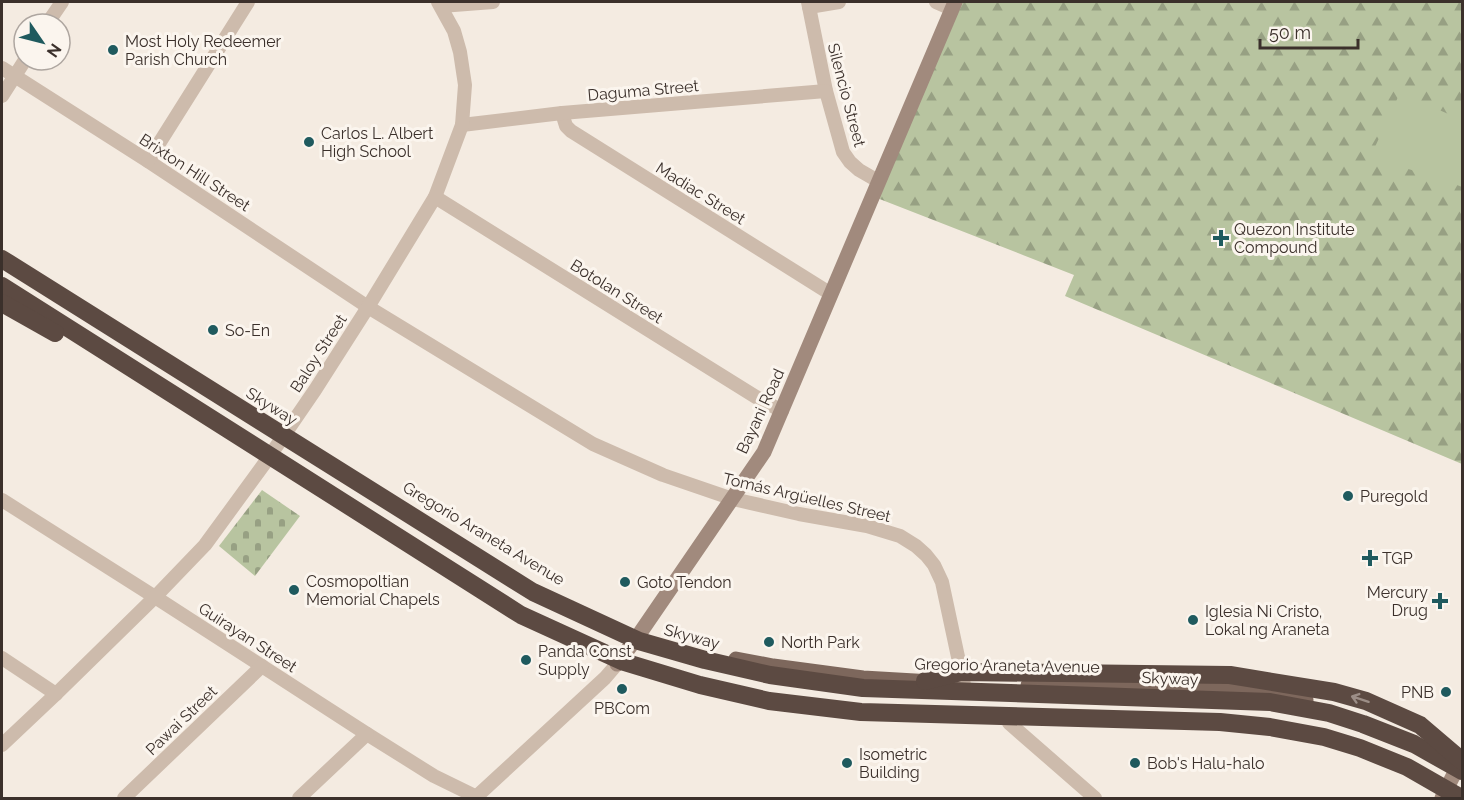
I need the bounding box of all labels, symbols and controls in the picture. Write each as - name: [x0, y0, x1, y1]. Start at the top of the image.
- north arrow: [12, 12, 72, 72]
- scale bar: [1260, 12, 1358, 50]
- text: 50 m: [1269, 22, 1311, 43]
- place label: Most Holy Redeemer Parish Church: [125, 32, 282, 69]
- text: N: [43, 40, 65, 61]
- street label: Silencio Street: [824, 41, 870, 150]
- marker: Most Holy Redeemer Parish Church: [106, 43, 120, 57]
- street label: Daguma Street: [587, 76, 700, 105]
- place label: Carlos L. Albert High School: [321, 124, 434, 161]
- street label: Brixton Hill Street: [136, 130, 254, 216]
- marker: Carlos L. Albert High School: [302, 135, 316, 149]
- street label: Madiac Street: [652, 158, 750, 229]
- place label: Quezon Institute Compound: [1234, 220, 1355, 257]
- marker: Quezon Institute Compound: [1212, 229, 1230, 247]
- street label: Botolan Street: [567, 255, 667, 328]
- street label: Baloy Street: [286, 310, 351, 396]
- place label: So-En: [225, 321, 270, 340]
- marker: So-En: [206, 323, 220, 337]
- street label: Bayani Road: [732, 366, 788, 457]
- street label: Skyway: [243, 383, 301, 430]
- street label: Tomás Argüelles Street: [721, 469, 893, 526]
- street label: Gregorio Araneta Avenue: [399, 478, 568, 589]
- place label: Puregold: [1360, 487, 1428, 506]
- marker: Puregold: [1341, 489, 1355, 503]
- place label: TGP: [1382, 549, 1413, 568]
- marker: TGP: [1363, 551, 1377, 565]
- place label: Cosmopoltian Memorial Chapels: [306, 572, 440, 609]
- place label: Goto Tendon: [637, 573, 732, 592]
- marker: Goto Tendon: [618, 575, 632, 589]
- marker: Cosmopoltian Memorial Chapels: [287, 583, 301, 597]
- place label: Mercury Drug: [1367, 583, 1428, 620]
- marker: Mercury Drug: [1433, 594, 1447, 608]
- street label: Guirayan Street: [195, 599, 301, 677]
- place label: Iglesia Ni Cristo, Lokal ng Araneta: [1205, 602, 1329, 639]
- marker: Iglesia Ni Cristo, Lokal ng Araneta: [1186, 613, 1200, 627]
- street label: Skyway: [662, 620, 722, 653]
- place label: North Park: [781, 633, 860, 652]
- marker: North Park: [762, 635, 776, 649]
- place label: Panda Const Supply: [538, 642, 632, 679]
- marker: Panda Const Supply: [519, 653, 533, 667]
- street label: Gregorio Araneta Avenue: [914, 654, 1100, 677]
- street label: Skyway: [1141, 668, 1199, 689]
- street label: Pawai Street: [142, 681, 221, 759]
- marker: PBCom: [615, 682, 629, 696]
- place label: PNB: [1401, 683, 1434, 702]
- marker: PNB: [1439, 685, 1453, 699]
- one-way arrow: [1351, 693, 1370, 704]
- place label: PBCom: [594, 699, 650, 718]
- place label: Isometric Building: [859, 745, 928, 782]
- place label: Bob's Halu-halo: [1147, 754, 1265, 773]
- marker: Isometric Building: [840, 756, 854, 770]
- marker: Bob's Halu-halo: [1128, 756, 1142, 770]

